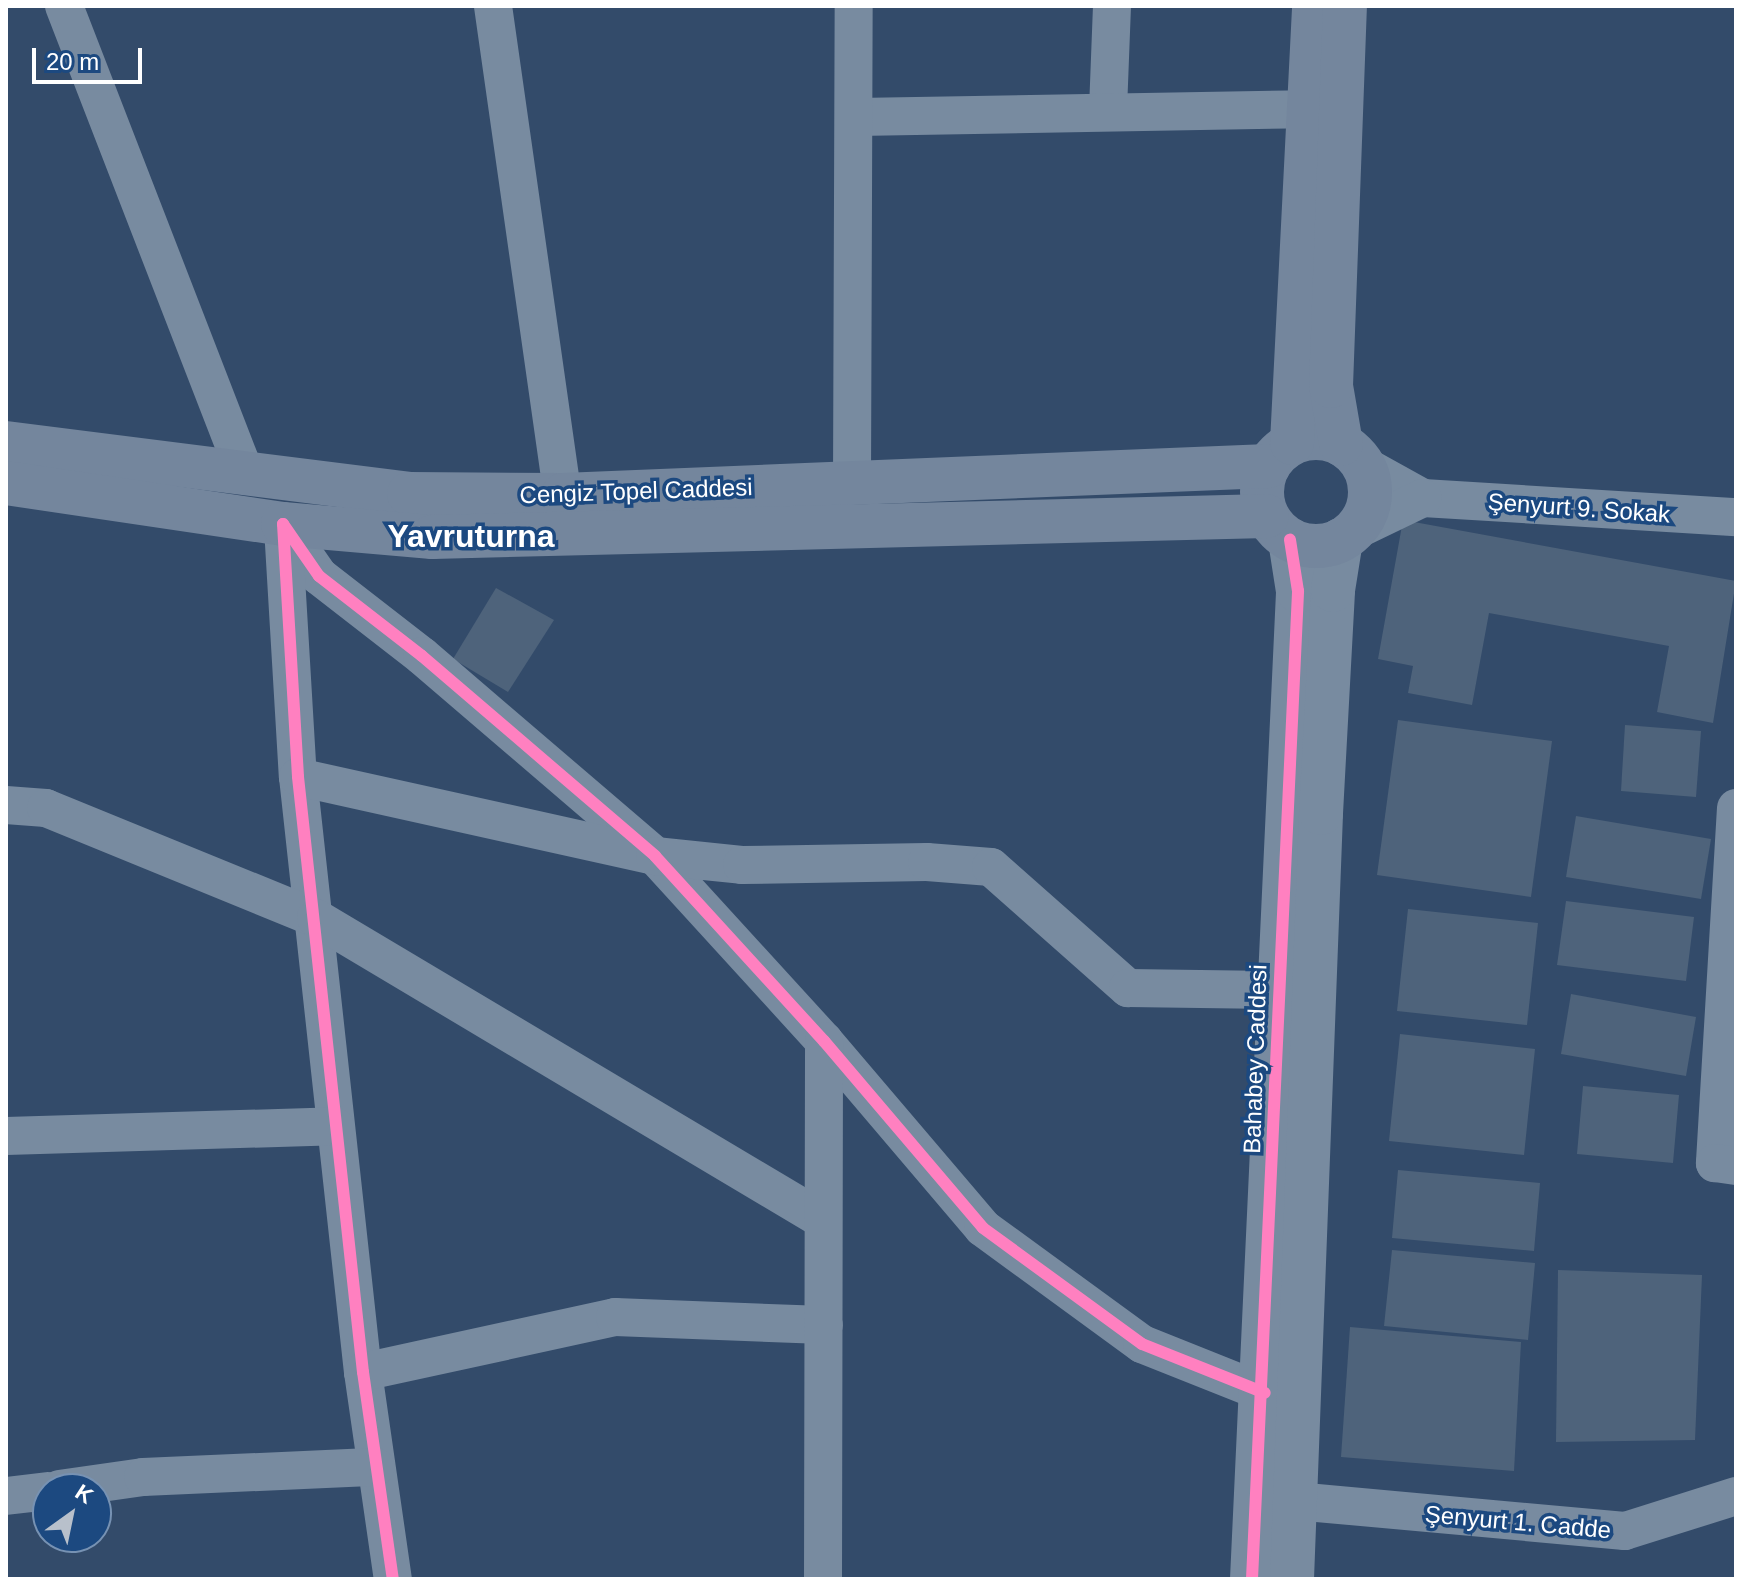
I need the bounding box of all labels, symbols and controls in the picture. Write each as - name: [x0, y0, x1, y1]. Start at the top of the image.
- scale bar: [36, 32, 146, 82]
- text: 20 m: [46, 48, 99, 75]
- street label: Cengiz Topel Caddesi: [519, 473, 753, 509]
- street label: Şenyurt 9. Sokak: [1487, 487, 1671, 529]
- district label: Yavruturna: [387, 517, 555, 555]
- street label: Bahabey Caddesi: [1237, 964, 1273, 1154]
- north arrow: [32, 1473, 112, 1553]
- text: K: [71, 1479, 98, 1509]
- street label: Şenyurt 1. Cadde: [1424, 1500, 1612, 1544]

